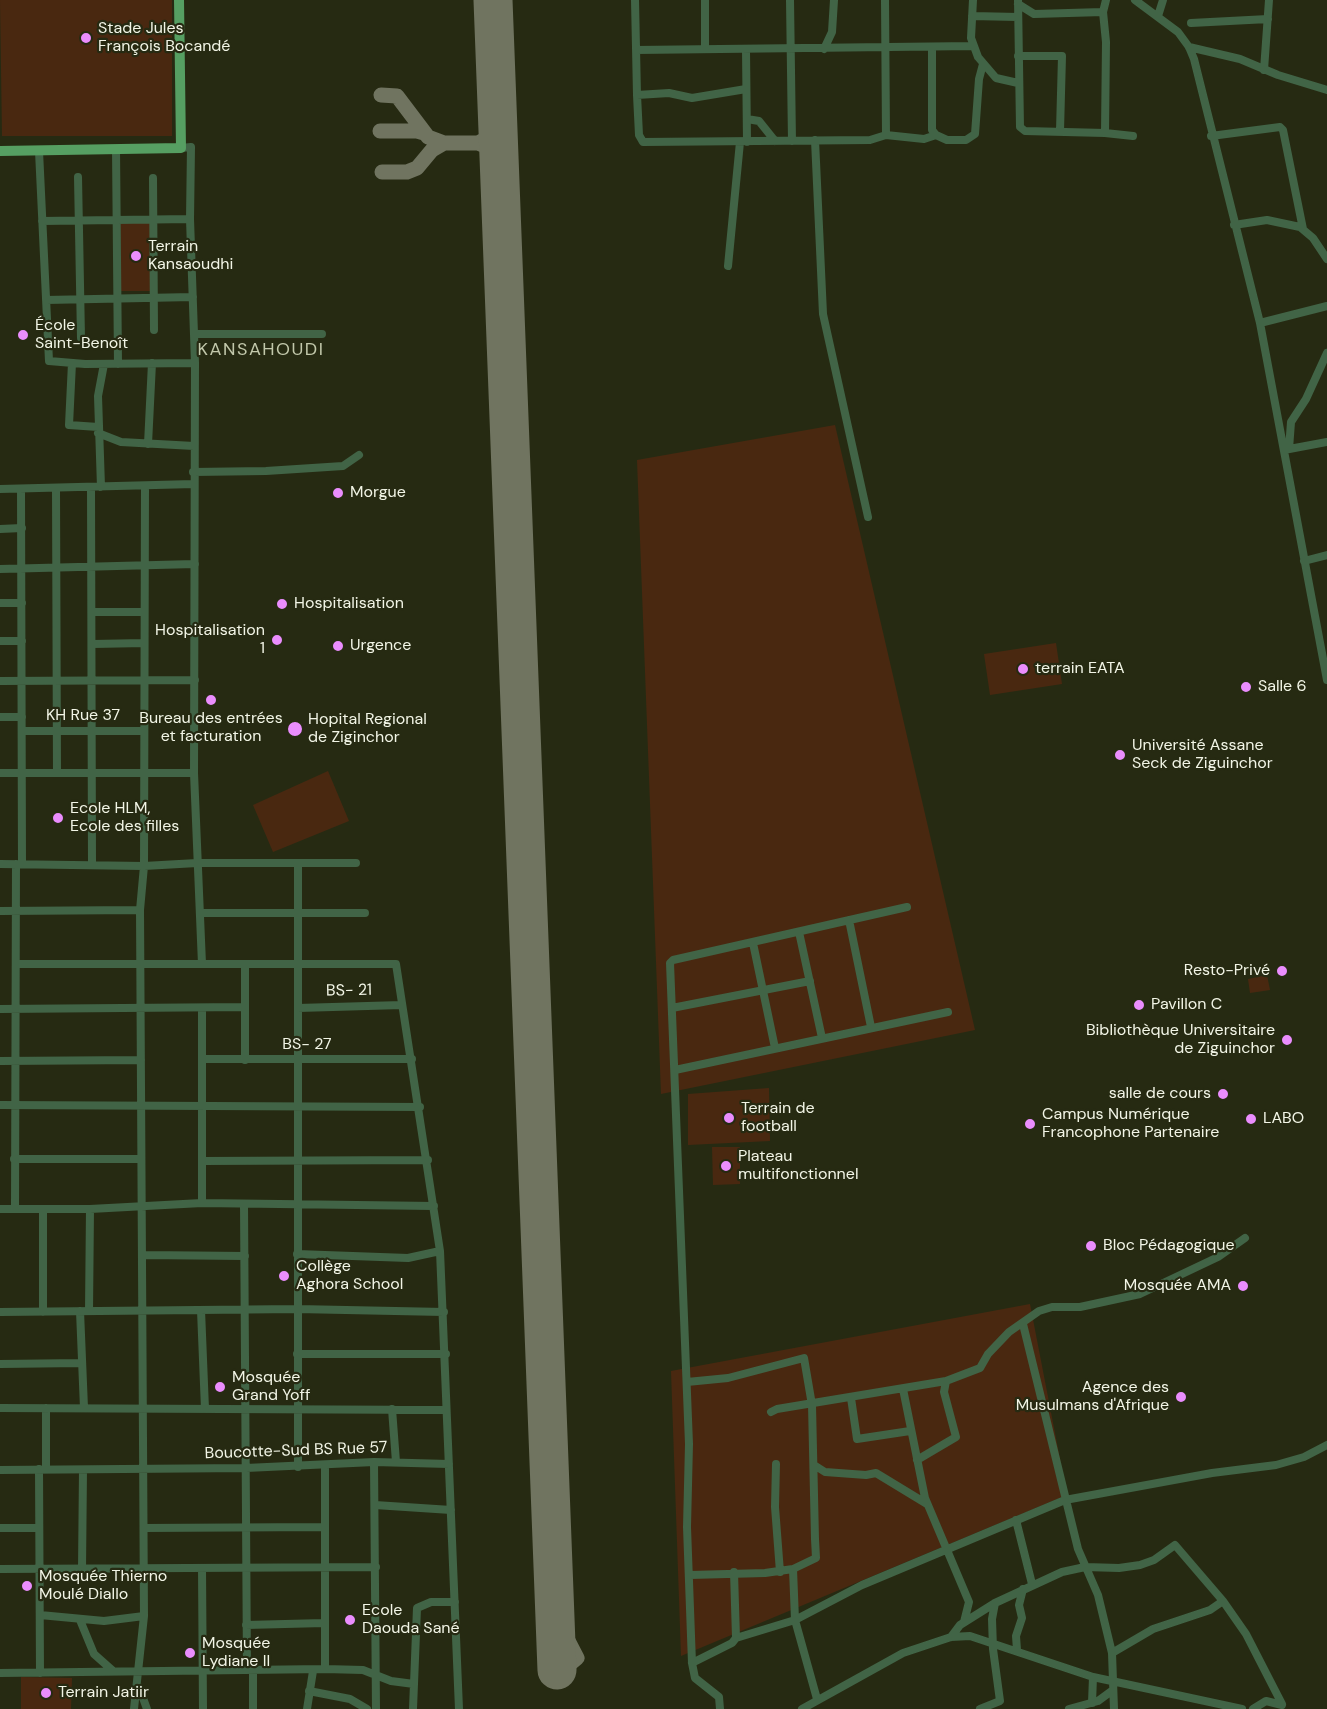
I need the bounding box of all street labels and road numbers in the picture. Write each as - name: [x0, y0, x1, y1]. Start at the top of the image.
- street label: KH Rue 37: [46, 706, 120, 726]
- street label: BS- 21: [326, 981, 372, 1001]
- street label: BS- 27: [282, 1035, 332, 1055]
- street label: Boucotte-Sud BS Rue 57: [204, 1438, 388, 1464]

